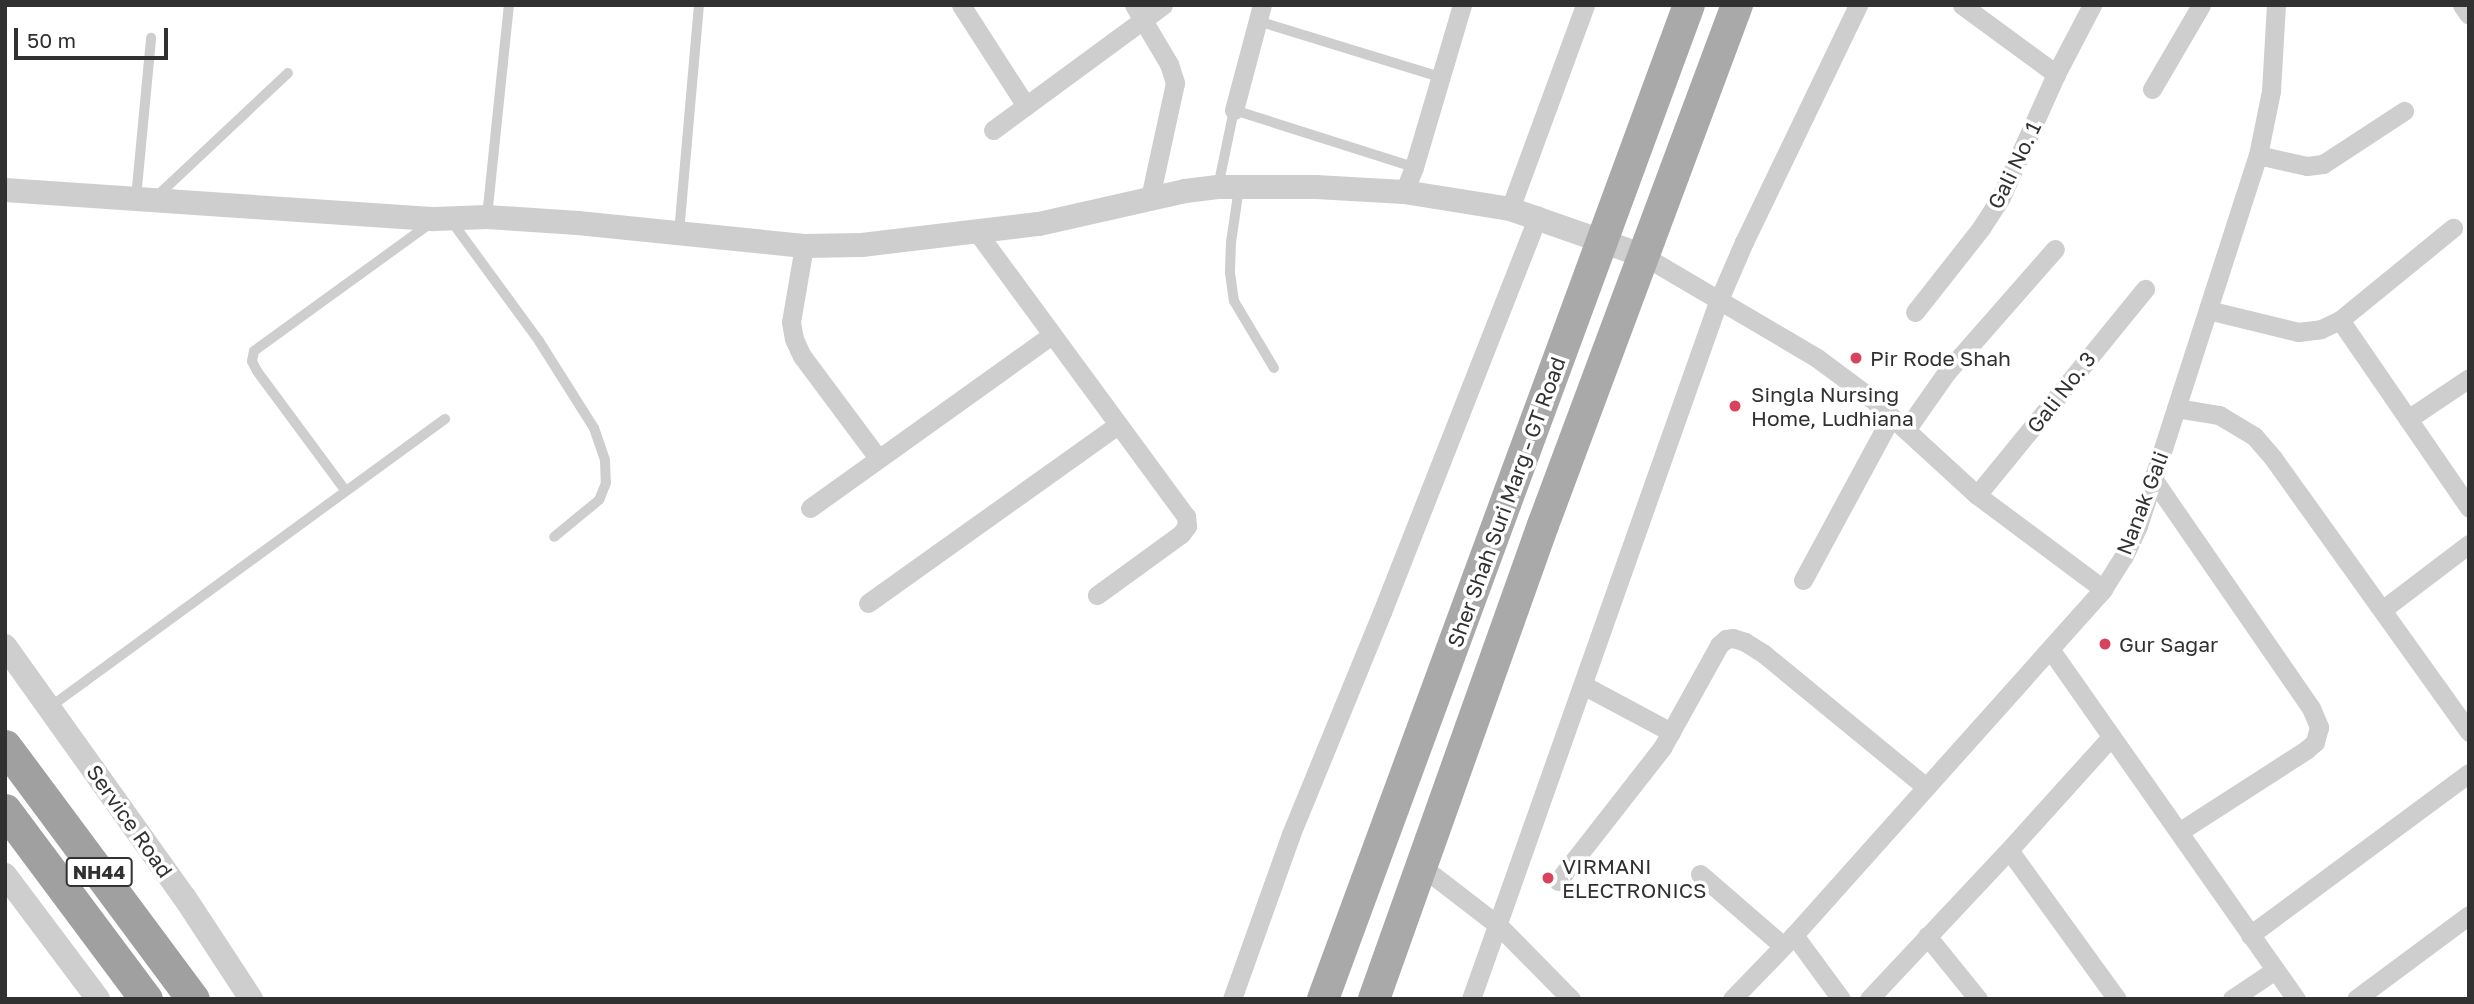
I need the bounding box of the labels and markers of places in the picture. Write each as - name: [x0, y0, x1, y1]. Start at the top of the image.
- place label: Pir Rode Shah: [1870, 345, 2011, 371]
- marker: Pir Rode Shah: [1848, 350, 1864, 366]
- place label: Singla Nursing Home, Ludhiana: [1751, 381, 1914, 431]
- marker: Singla Nursing Home, Ludhiana: [1725, 396, 1745, 416]
- place label: Gur Sagar: [2119, 631, 2218, 657]
- marker: Gur Sagar: [2097, 636, 2113, 652]
- place label: VIRMANI ELECTRONICS: [1562, 853, 1706, 903]
- marker: VIRMANI ELECTRONICS: [1540, 870, 1556, 886]

